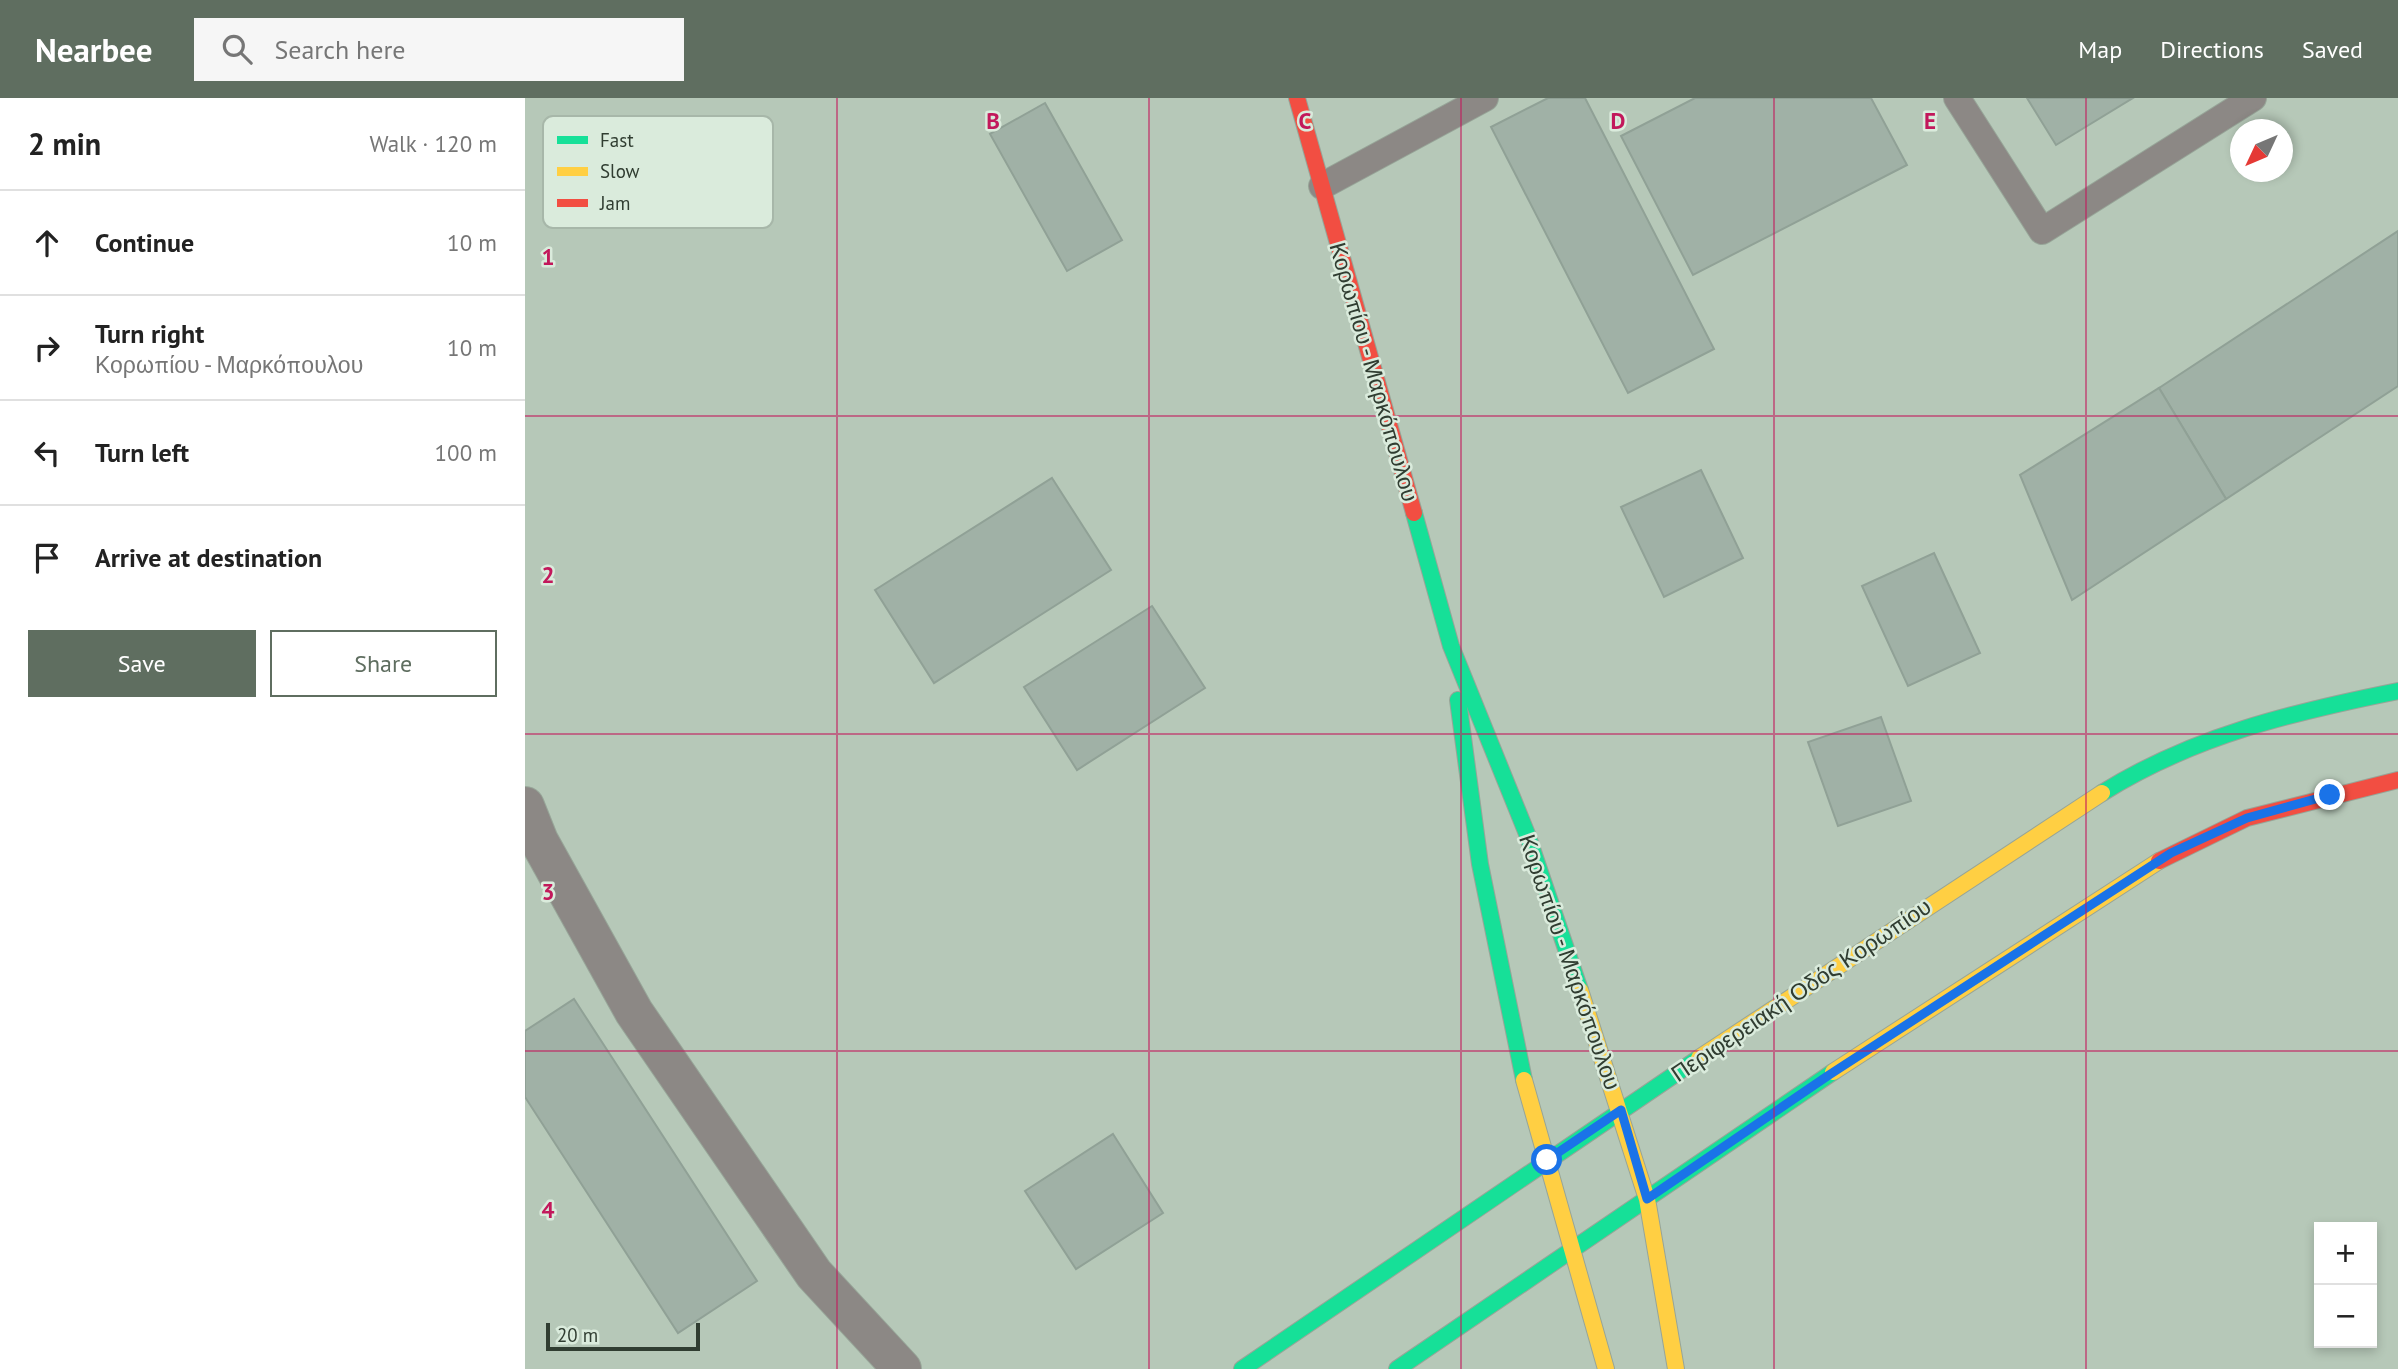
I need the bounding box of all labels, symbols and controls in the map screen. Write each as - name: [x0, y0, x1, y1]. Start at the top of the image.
- search box: [194, 18, 684, 81]
- text: Nearbee: [35, 28, 152, 71]
- icon: search: [218, 30, 256, 68]
- text: Search here: [274, 33, 406, 66]
- text: Map: [2078, 34, 2122, 65]
- text: Directions: [2160, 34, 2264, 65]
- text: Saved: [2302, 34, 2363, 65]
- text: B: [986, 106, 1000, 135]
- text: C: [1299, 106, 1312, 135]
- text: D: [1611, 106, 1625, 135]
- text: E: [1924, 106, 1936, 135]
- legend: [543, 116, 773, 228]
- north arrow: [2230, 119, 2293, 182]
- text: 2 min: [28, 124, 101, 163]
- text: Fast: [600, 128, 634, 152]
- text: Walk · 120 m: [370, 129, 497, 158]
- text: Slow: [600, 159, 640, 183]
- text: Jam: [599, 191, 630, 215]
- icon: ahead: [28, 224, 66, 262]
- text: Continue: [95, 226, 194, 259]
- text: 10 m: [447, 228, 497, 257]
- street label: Κορωπίου - Μαρκόπουλου: [1324, 239, 1425, 505]
- text: 1: [541, 242, 555, 271]
- text: Turn right: [95, 317, 204, 350]
- icon: right: [28, 329, 66, 367]
- text: 10 m: [447, 333, 497, 362]
- text: Κορωπίου - Μαρκόπουλου: [95, 350, 363, 379]
- icon: left: [28, 434, 66, 472]
- text: Turn left: [95, 436, 189, 469]
- text: 100 m: [435, 438, 497, 467]
- icon: arrive: [28, 539, 66, 577]
- text: Arrive at destination: [95, 541, 322, 574]
- text: 2: [541, 560, 555, 589]
- button: Save: [28, 630, 256, 697]
- button: Share: [270, 630, 497, 697]
- route end: [2314, 779, 2345, 810]
- street label: Κορωπίου - Μαρκόπουλου: [1513, 830, 1628, 1093]
- text: 3: [541, 877, 555, 906]
- street label: Περιφερειακή Οδός Κορωπίου: [1665, 892, 1936, 1088]
- route start: [1531, 1144, 1562, 1175]
- text: 4: [541, 1195, 555, 1224]
- map controls: [2314, 1222, 2377, 1348]
- button: +: [2314, 1222, 2377, 1285]
- button: −: [2314, 1285, 2377, 1348]
- scale bar: [546, 1320, 700, 1352]
- text: 20 m: [557, 1323, 598, 1347]

